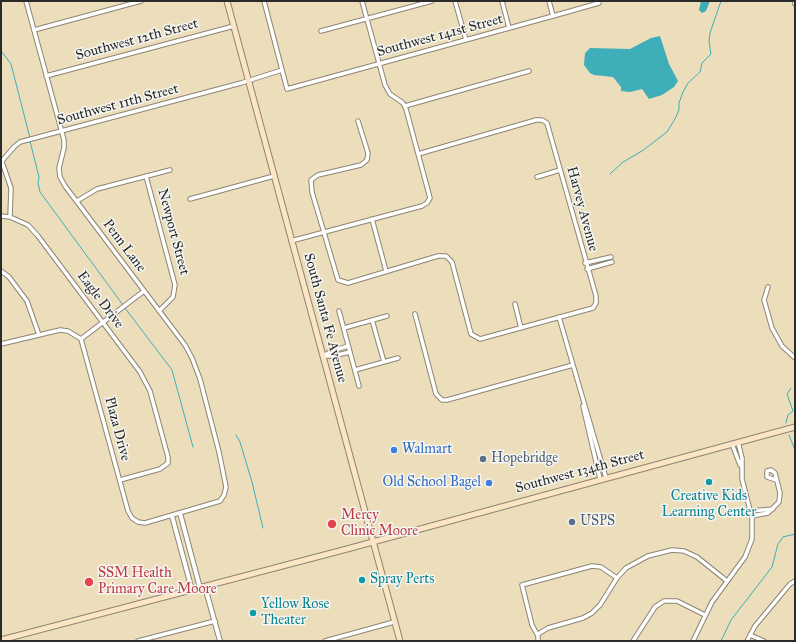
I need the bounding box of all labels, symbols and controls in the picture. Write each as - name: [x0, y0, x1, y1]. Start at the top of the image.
- street label: Southwest 141st Street: [375, 11, 505, 61]
- street label: Southwest 12th Street: [74, 16, 200, 64]
- street label: Southwest 11th Street: [56, 81, 180, 129]
- street label: Harvey Avenue: [563, 165, 601, 253]
- street label: Newport Street: [153, 187, 193, 277]
- street label: Penn Lane: [99, 216, 149, 276]
- street label: South Santa Fe Avenue: [300, 251, 350, 385]
- street label: Eagle Drive: [73, 268, 127, 332]
- street label: Plaza Drive: [100, 395, 134, 463]
- place label: Walmart: [402, 442, 452, 458]
- marker: Walmart: [389, 445, 399, 455]
- street label: Southwest 134th Street: [514, 447, 646, 497]
- place label: Hopebridge: [491, 451, 558, 467]
- marker: Hopebridge: [478, 454, 488, 464]
- place label: Old School Bagel: [382, 475, 481, 491]
- marker: Creative Kids Learning Center: [704, 477, 714, 487]
- marker: Old School Bagel: [484, 478, 494, 488]
- place label: Creative Kids Learning Center: [662, 489, 756, 522]
- place label: Mercy Clinic Moore: [341, 508, 418, 540]
- place label: USPS: [580, 514, 615, 530]
- marker: USPS: [567, 517, 577, 527]
- marker: Mercy Clinic Moore: [326, 518, 338, 530]
- place label: SSM Health Primary Care Moore: [98, 566, 217, 598]
- place label: Spray Perts: [370, 572, 434, 588]
- marker: Spray Perts: [357, 575, 367, 585]
- marker: SSM Health Primary Care Moore: [83, 576, 95, 588]
- place label: Yellow Rose Theater: [261, 597, 329, 630]
- marker: Yellow Rose Theater: [248, 608, 258, 618]

